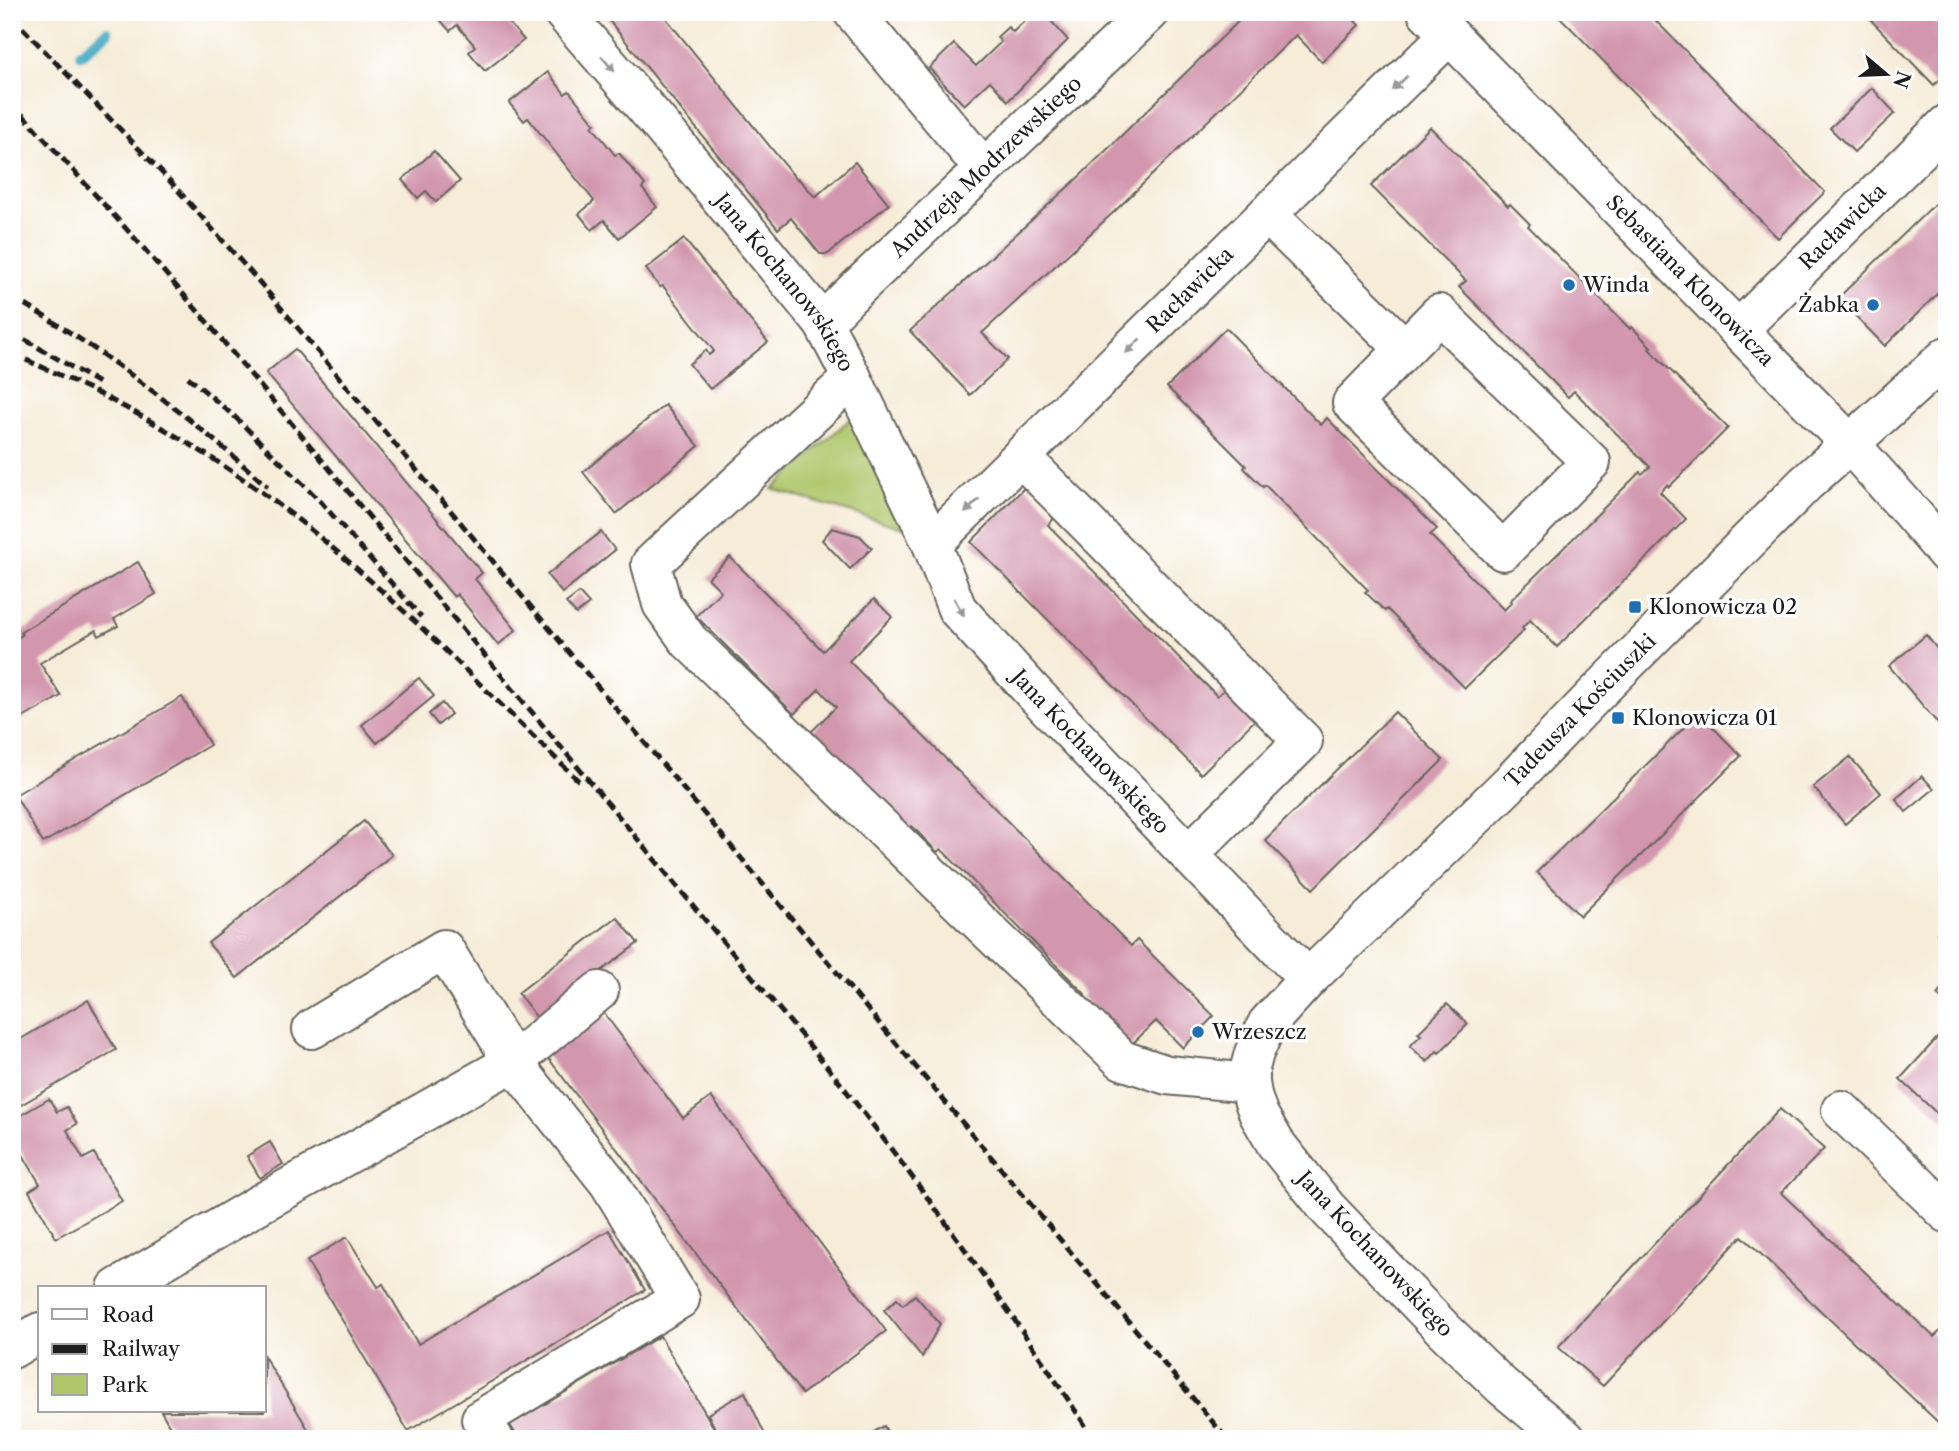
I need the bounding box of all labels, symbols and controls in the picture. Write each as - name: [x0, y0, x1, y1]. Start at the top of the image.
- north arrow: [1850, 38, 1920, 108]
- one-way arrow: [600, 55, 616, 73]
- text: N: [1888, 68, 1915, 91]
- street label: Andrzeja Modrzewskiego: [884, 70, 1086, 263]
- one-way arrow: [1392, 75, 1409, 92]
- street label: Racławicka: [1794, 178, 1892, 275]
- street label: Jana Kochanowskiego: [708, 186, 859, 376]
- street label: Sebastiana Klonowicza: [1601, 190, 1780, 372]
- street label: Racławicka: [1141, 241, 1239, 338]
- place label: Winda: [1582, 272, 1650, 297]
- marker: Winda: [1561, 277, 1577, 293]
- place label: Żabka: [1798, 292, 1860, 317]
- marker: Żabka: [1865, 297, 1881, 313]
- one-way arrow: [1125, 337, 1142, 354]
- one-way arrow: [964, 498, 981, 514]
- place label: Klonowicza 02: [1649, 594, 1797, 619]
- one-way arrow: [952, 597, 965, 616]
- marker: Klonowicza 02: [1627, 599, 1643, 615]
- street label: Tadeusza Kościuszki: [1499, 628, 1661, 793]
- street label: Jana Kochanowskiego: [1005, 662, 1175, 839]
- place label: Klonowicza 01: [1632, 705, 1777, 730]
- marker: Klonowicza 01: [1610, 710, 1626, 726]
- place label: Wrzeszcz: [1211, 1019, 1307, 1044]
- marker: Wrzeszcz: [1190, 1024, 1206, 1040]
- street label: Jana Kochanowskiego: [1290, 1164, 1459, 1342]
- legend: [38, 1286, 266, 1412]
- text: Road: [102, 1302, 154, 1327]
- text: Railway: [102, 1336, 180, 1361]
- text: Park: [102, 1372, 148, 1397]

